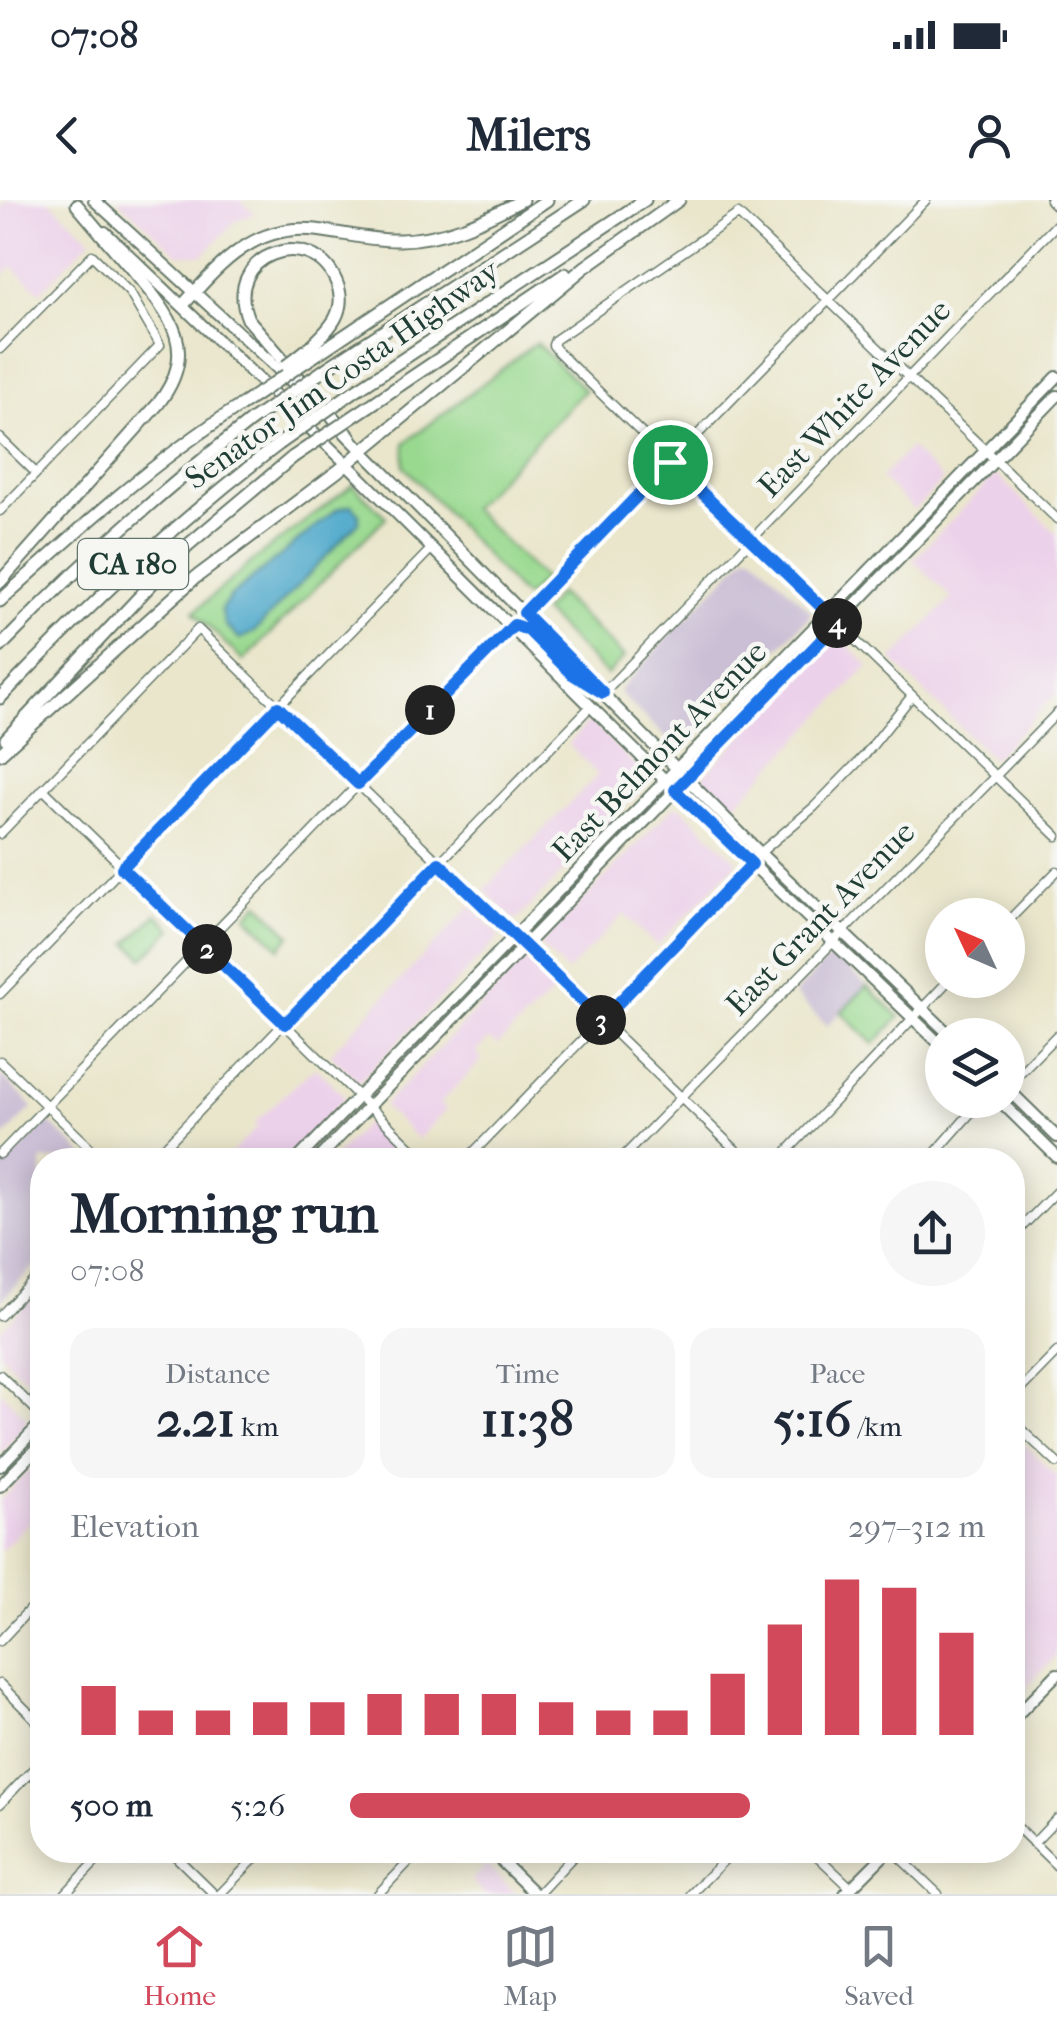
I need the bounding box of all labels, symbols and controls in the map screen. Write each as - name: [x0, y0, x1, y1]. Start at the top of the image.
- text: 07:08: [50, 13, 139, 58]
- icon: back: [40, 108, 95, 163]
- icon: person: [962, 108, 1017, 163]
- text: Milers: [466, 109, 591, 162]
- street label: Senator Jim Costa Highway: [178, 251, 507, 497]
- street label: East White Avenue: [751, 292, 958, 505]
- pin: [628, 420, 713, 505]
- icon: arrive: [643, 435, 698, 490]
- road number: CA 180: [78, 539, 188, 589]
- pin: 4: [812, 598, 862, 648]
- text: 4: [829, 606, 845, 639]
- street label: East Belmont Avenue: [545, 633, 774, 869]
- pin: 1: [405, 685, 455, 735]
- text: 1: [425, 693, 435, 726]
- street label: East Grant Avenue: [718, 814, 922, 1023]
- north arrow: [925, 898, 1025, 998]
- map controls: [925, 898, 1025, 1118]
- pin: 2: [182, 924, 232, 974]
- text: 2: [200, 932, 214, 965]
- pin: 3: [576, 995, 626, 1045]
- text: 3: [595, 1003, 607, 1036]
- button: layers: [925, 1018, 1025, 1118]
- button: share: [880, 1181, 985, 1286]
- text: Morning run: [70, 1182, 378, 1246]
- text: 07:08: [70, 1252, 145, 1289]
- text: Distance: [165, 1357, 270, 1390]
- text: Time: [496, 1357, 559, 1390]
- text: Pace: [810, 1357, 865, 1390]
- text: 2.21: [156, 1390, 235, 1449]
- text: 11:38: [481, 1390, 574, 1449]
- text: 5:16: [773, 1390, 851, 1449]
- text: km: [235, 1410, 279, 1443]
- text: /km: [851, 1410, 902, 1443]
- text: Elevation: [70, 1508, 199, 1545]
- text: 297–312 m: [848, 1508, 985, 1545]
- text: 500 m: [70, 1787, 153, 1824]
- text: 5:26: [230, 1787, 285, 1824]
- tab: Home: [143, 1919, 216, 2012]
- tab: Map: [503, 1919, 558, 2012]
- tab: Saved: [844, 1919, 914, 2012]

